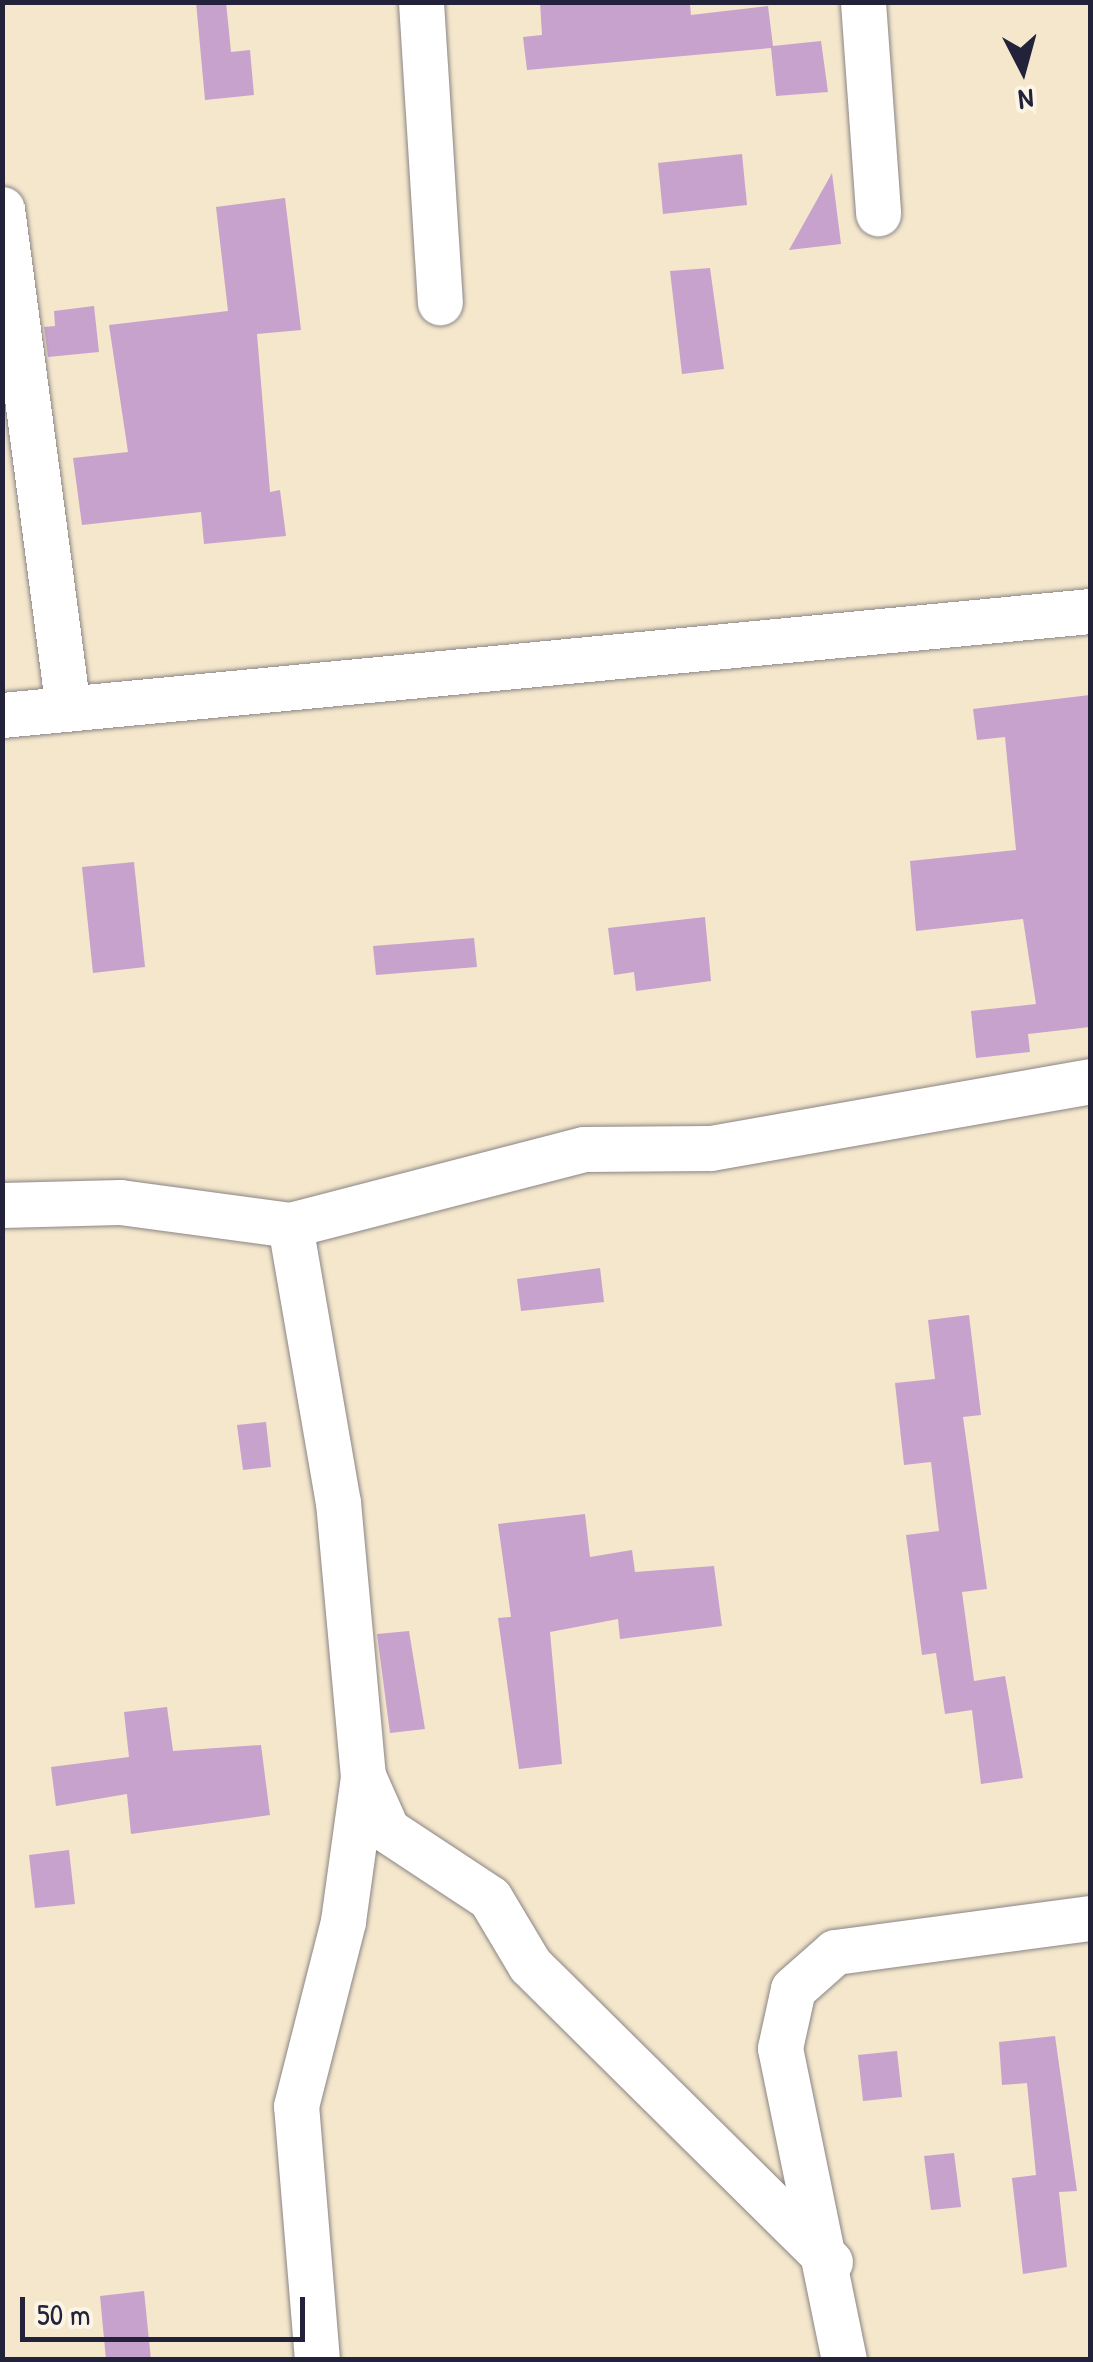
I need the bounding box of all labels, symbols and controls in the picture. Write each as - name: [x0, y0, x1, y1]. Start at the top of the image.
- north arrow: [973, 20, 1073, 120]
- text: N: [1017, 80, 1036, 120]
- scale bar: [25, 2277, 310, 2339]
- text: 50 m: [37, 2294, 90, 2334]

